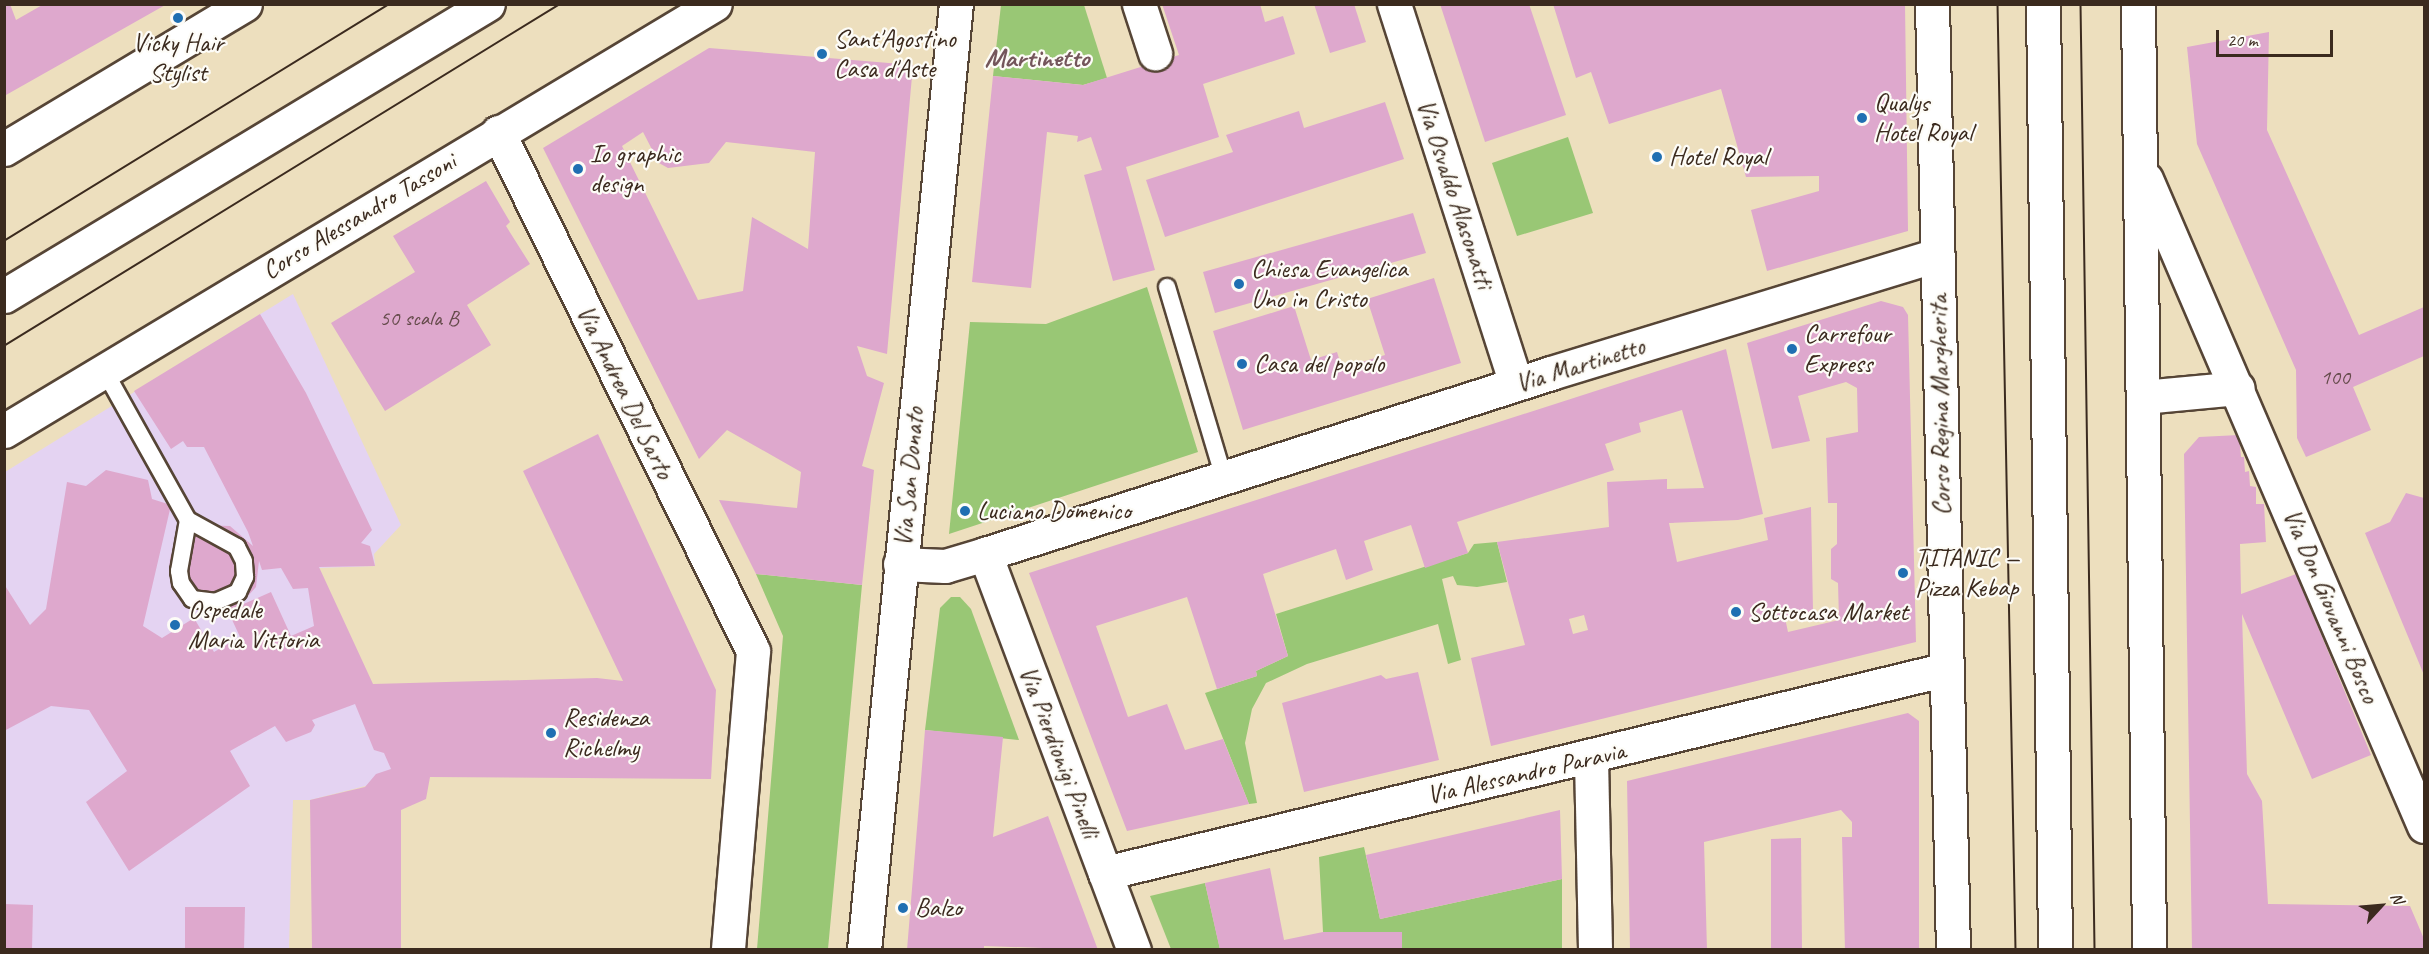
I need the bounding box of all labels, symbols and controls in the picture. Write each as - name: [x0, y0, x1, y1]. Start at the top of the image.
- marker: Vicky Hair Stylist: [171, 11, 185, 25]
- scale bar: [2219, 18, 2336, 56]
- place label: Sant'Agostino Casa d'Aste: [834, 23, 956, 84]
- place label: Vicky Hair Stylist: [132, 27, 224, 88]
- text: 20 m: [2227, 29, 2258, 51]
- district label: Martinetto: [985, 42, 1089, 74]
- marker: Sant'Agostino Casa d'Aste: [815, 47, 829, 61]
- place label: Qualys Hotel Royal: [1874, 87, 1972, 148]
- street label: Via Osvaldo Alasonatti: [1410, 95, 1500, 293]
- marker: Qualys Hotel Royal: [1855, 111, 1869, 125]
- place label: Io graphic design: [590, 138, 681, 200]
- place label: Hotel Royal: [1669, 141, 1767, 173]
- street label: Corso Alessandro Tassoni: [257, 146, 461, 286]
- marker: Hotel Royal: [1650, 150, 1664, 164]
- marker: Io graphic design: [571, 162, 585, 176]
- place label: Chiesa Evangelica Uno in Cristo: [1251, 253, 1407, 314]
- marker: Chiesa Evangelica Uno in Cristo: [1232, 277, 1246, 291]
- street label: Corso Regina Margherita: [1922, 293, 1958, 517]
- street label: Via Andrea Del Sarto: [570, 300, 680, 484]
- house number: 50 scala B: [379, 306, 459, 332]
- place label: Carrefour Express: [1804, 318, 1891, 380]
- street label: Via Martinetto: [1511, 331, 1649, 399]
- marker: Carrefour Express: [1785, 342, 1799, 356]
- place label: Casa del popolo: [1254, 348, 1384, 380]
- marker: Casa del popolo: [1235, 357, 1249, 371]
- house number: 100: [2320, 365, 2350, 391]
- street label: Via San Donato: [887, 406, 931, 548]
- place label: Luciano Domenico: [977, 495, 1131, 527]
- marker: Luciano Domenico: [958, 504, 972, 518]
- street label: Via Don Giovanni Bosco: [2276, 504, 2386, 708]
- place label: TITANIC — Pizza Kebap: [1915, 542, 2019, 604]
- marker: TITANIC — Pizza Kebap: [1896, 566, 1910, 580]
- place label: Ospedale Maria Vittoria: [188, 594, 319, 656]
- place label: Sottocasa Market: [1748, 596, 1909, 628]
- marker: Sottocasa Market: [1729, 605, 1743, 619]
- marker: Ospedale Maria Vittoria: [166, 616, 184, 634]
- street label: Via Pierdionigi Pinelli: [1012, 662, 1106, 842]
- place label: Residenza Richelmy: [563, 702, 649, 764]
- marker: Residenza Richelmy: [544, 726, 558, 740]
- street label: Via Alessandro Paravia: [1424, 735, 1628, 811]
- north arrow: [2351, 876, 2411, 936]
- text: N: [2386, 889, 2408, 907]
- place label: Balzo: [915, 892, 962, 924]
- marker: Balzo: [896, 901, 910, 915]

